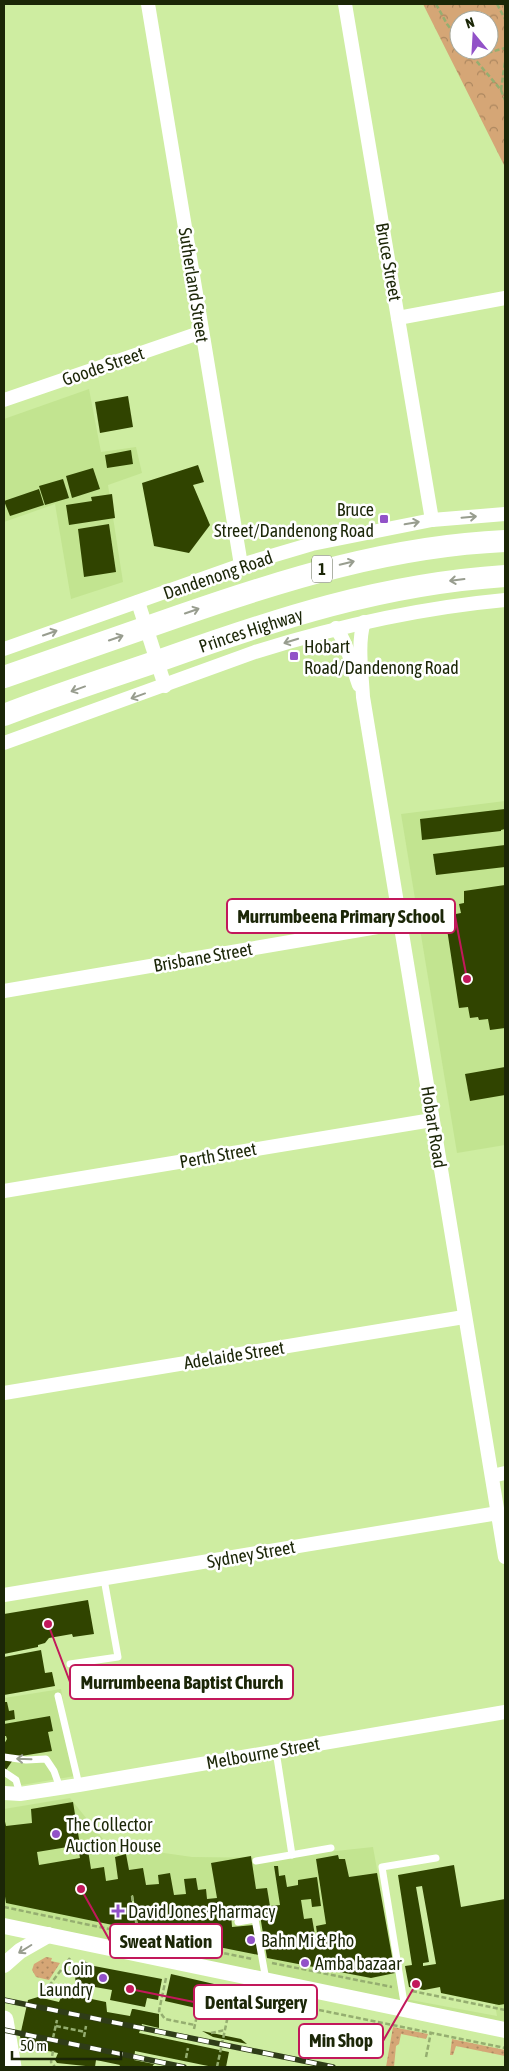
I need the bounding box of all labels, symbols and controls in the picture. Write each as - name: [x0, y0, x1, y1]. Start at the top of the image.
- north arrow: [449, 10, 499, 60]
- text: N: [464, 14, 476, 32]
- street label: Bruce Street: [372, 221, 406, 303]
- street label: Sutherland Street: [175, 226, 213, 344]
- street label: Goode Street: [59, 342, 147, 390]
- place label: Bruce Street/Dandenong Road: [214, 499, 374, 541]
- one-way arrow: [461, 512, 477, 521]
- marker: Bruce Street/Dandenong Road: [378, 513, 390, 525]
- one-way arrow: [403, 518, 419, 528]
- street label: Dandenong Road: [161, 546, 275, 604]
- road number: 1: [312, 556, 332, 582]
- one-way arrow: [339, 558, 355, 567]
- one-way arrow: [449, 575, 465, 585]
- street label: Princes Highway: [196, 603, 305, 656]
- one-way arrow: [184, 606, 199, 615]
- one-way arrow: [42, 628, 57, 637]
- one-way arrow: [108, 633, 123, 642]
- place label: Hobart Road/Dandenong Road: [304, 636, 459, 678]
- one-way arrow: [283, 637, 299, 647]
- marker: Hobart Road/Dandenong Road: [288, 650, 300, 662]
- one-way arrow: [70, 684, 86, 694]
- one-way arrow: [130, 692, 146, 701]
- callout: Murrumbeena Primary School: [227, 899, 455, 933]
- text: Murrumbeena Primary School: [237, 905, 446, 927]
- street label: Brisbane Street: [152, 938, 254, 976]
- street label: Hobart Road: [417, 1084, 451, 1170]
- street label: Perth Street: [178, 1138, 258, 1172]
- street label: Adelaide Street: [182, 1337, 286, 1373]
- street label: Sydney Street: [205, 1536, 297, 1572]
- callout: Murrumbeena Baptist Church: [70, 1665, 293, 1699]
- text: Murrumbeena Baptist Church: [80, 1671, 284, 1693]
- street label: Melbourne Street: [205, 1733, 321, 1773]
- one-way arrow: [16, 1755, 32, 1764]
- place label: The Collector Auction House: [66, 1814, 161, 1856]
- marker: The Collector Auction House: [50, 1828, 62, 1840]
- place label: David Jones Pharmacy: [128, 1901, 276, 1922]
- marker: David Jones Pharmacy: [112, 1905, 124, 1917]
- callout: Sweat Nation: [110, 1924, 222, 1958]
- text: Sweat Nation: [120, 1930, 212, 1952]
- place label: Bahn Mi & Pho: [261, 1930, 354, 1951]
- marker: Bahn Mi & Pho: [245, 1934, 257, 1946]
- one-way arrow: [18, 1944, 32, 1954]
- place label: Amba bazaar: [315, 1953, 402, 1974]
- marker: Amba bazaar: [299, 1957, 311, 1969]
- place label: Coin Laundry: [39, 1958, 93, 2000]
- marker: Coin Laundry: [97, 1972, 109, 1984]
- callout: Dental Surgery: [194, 1985, 317, 2019]
- text: Dental Surgery: [205, 1991, 307, 2013]
- callout: Min Shop: [299, 2024, 383, 2058]
- scale bar: [12, 2028, 121, 2060]
- text: Min Shop: [309, 2029, 373, 2051]
- text: 50 m: [20, 2037, 47, 2054]

